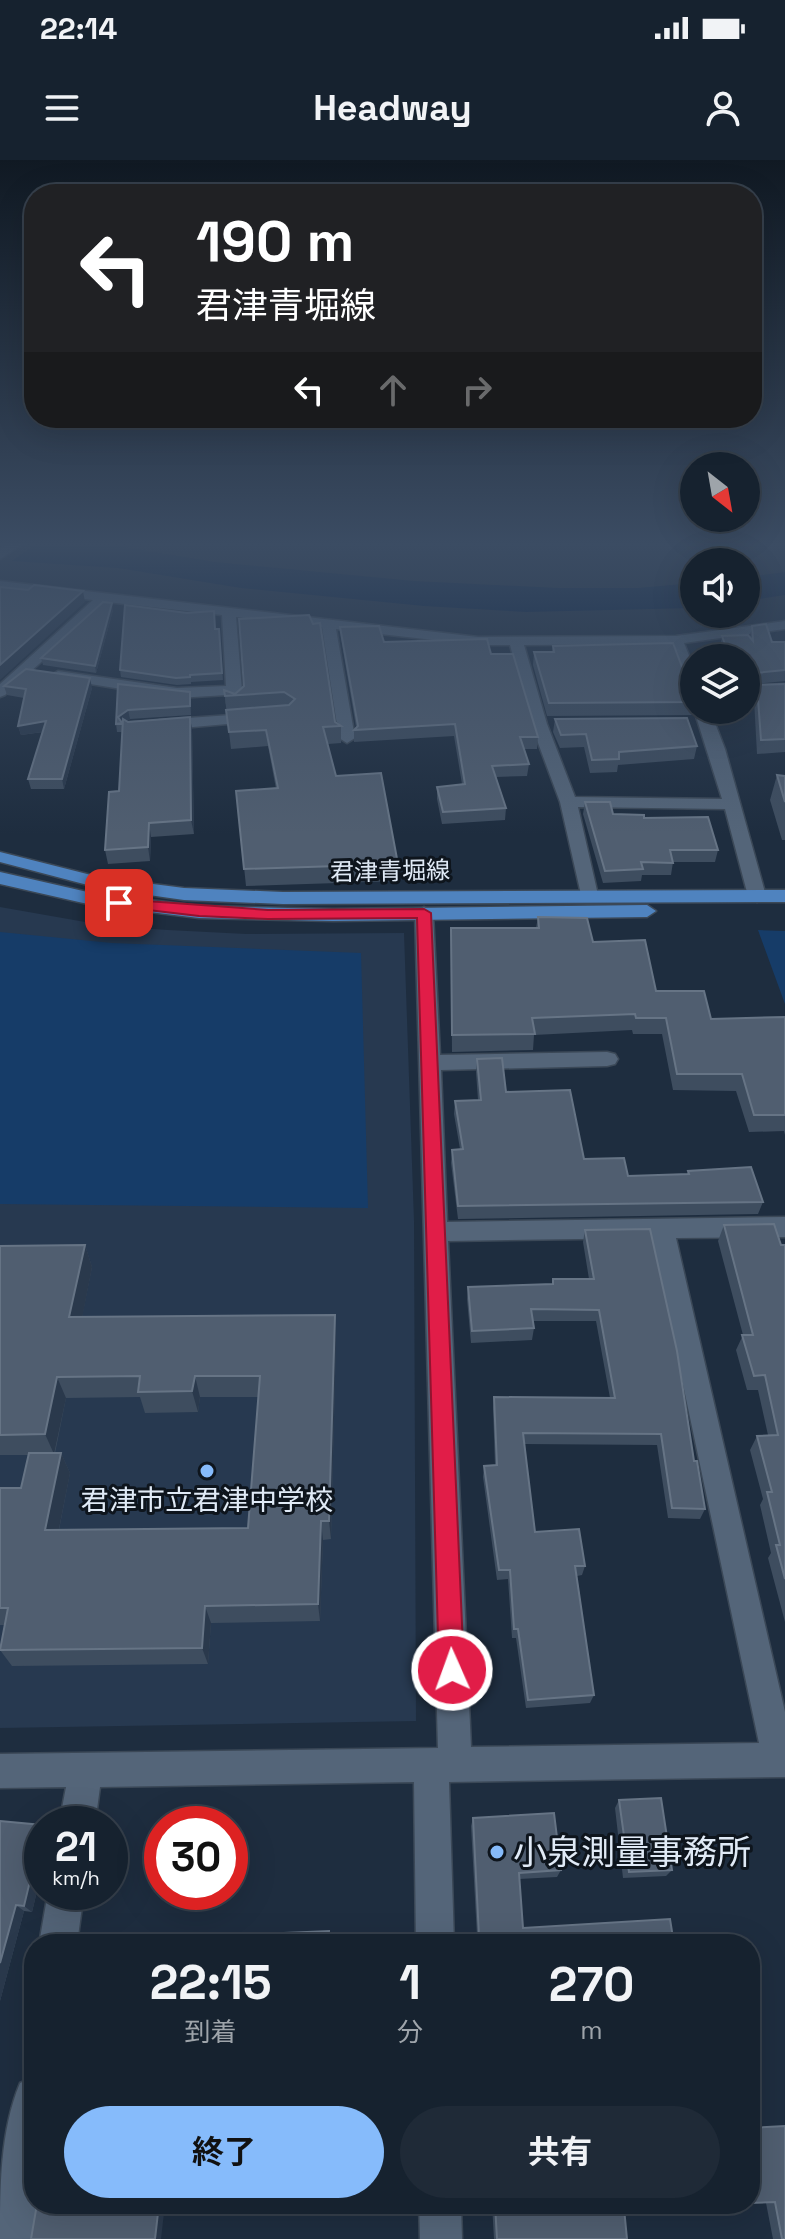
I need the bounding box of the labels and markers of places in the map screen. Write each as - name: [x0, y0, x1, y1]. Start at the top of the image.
- pin: [85, 869, 153, 937]
- marker: 君津市立君津中学校: [198, 1462, 216, 1480]
- place label: 君津市立君津中学校: [81, 1482, 333, 1518]
- place label: 小泉測量事務所: [513, 1831, 751, 1874]
- marker: 小泉測量事務所: [488, 1843, 506, 1861]

